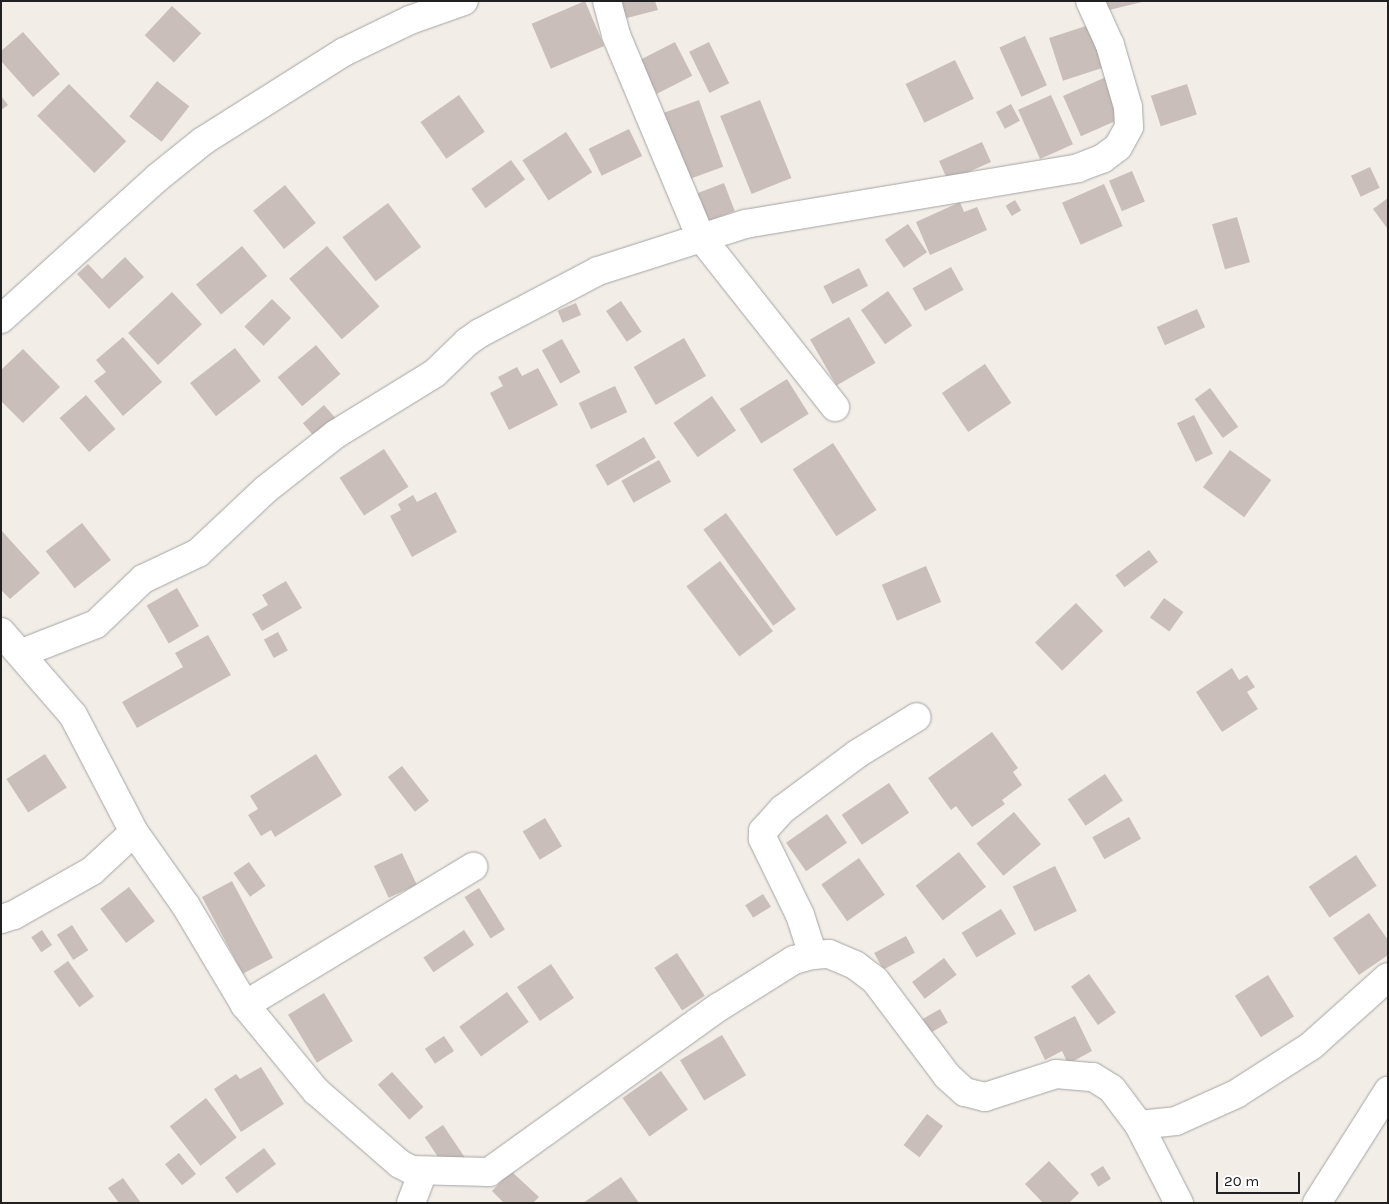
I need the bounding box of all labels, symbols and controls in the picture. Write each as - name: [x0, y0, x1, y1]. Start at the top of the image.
- scale bar: [1219, 1162, 1303, 1194]
- text: 20 m: [1224, 1172, 1259, 1190]

